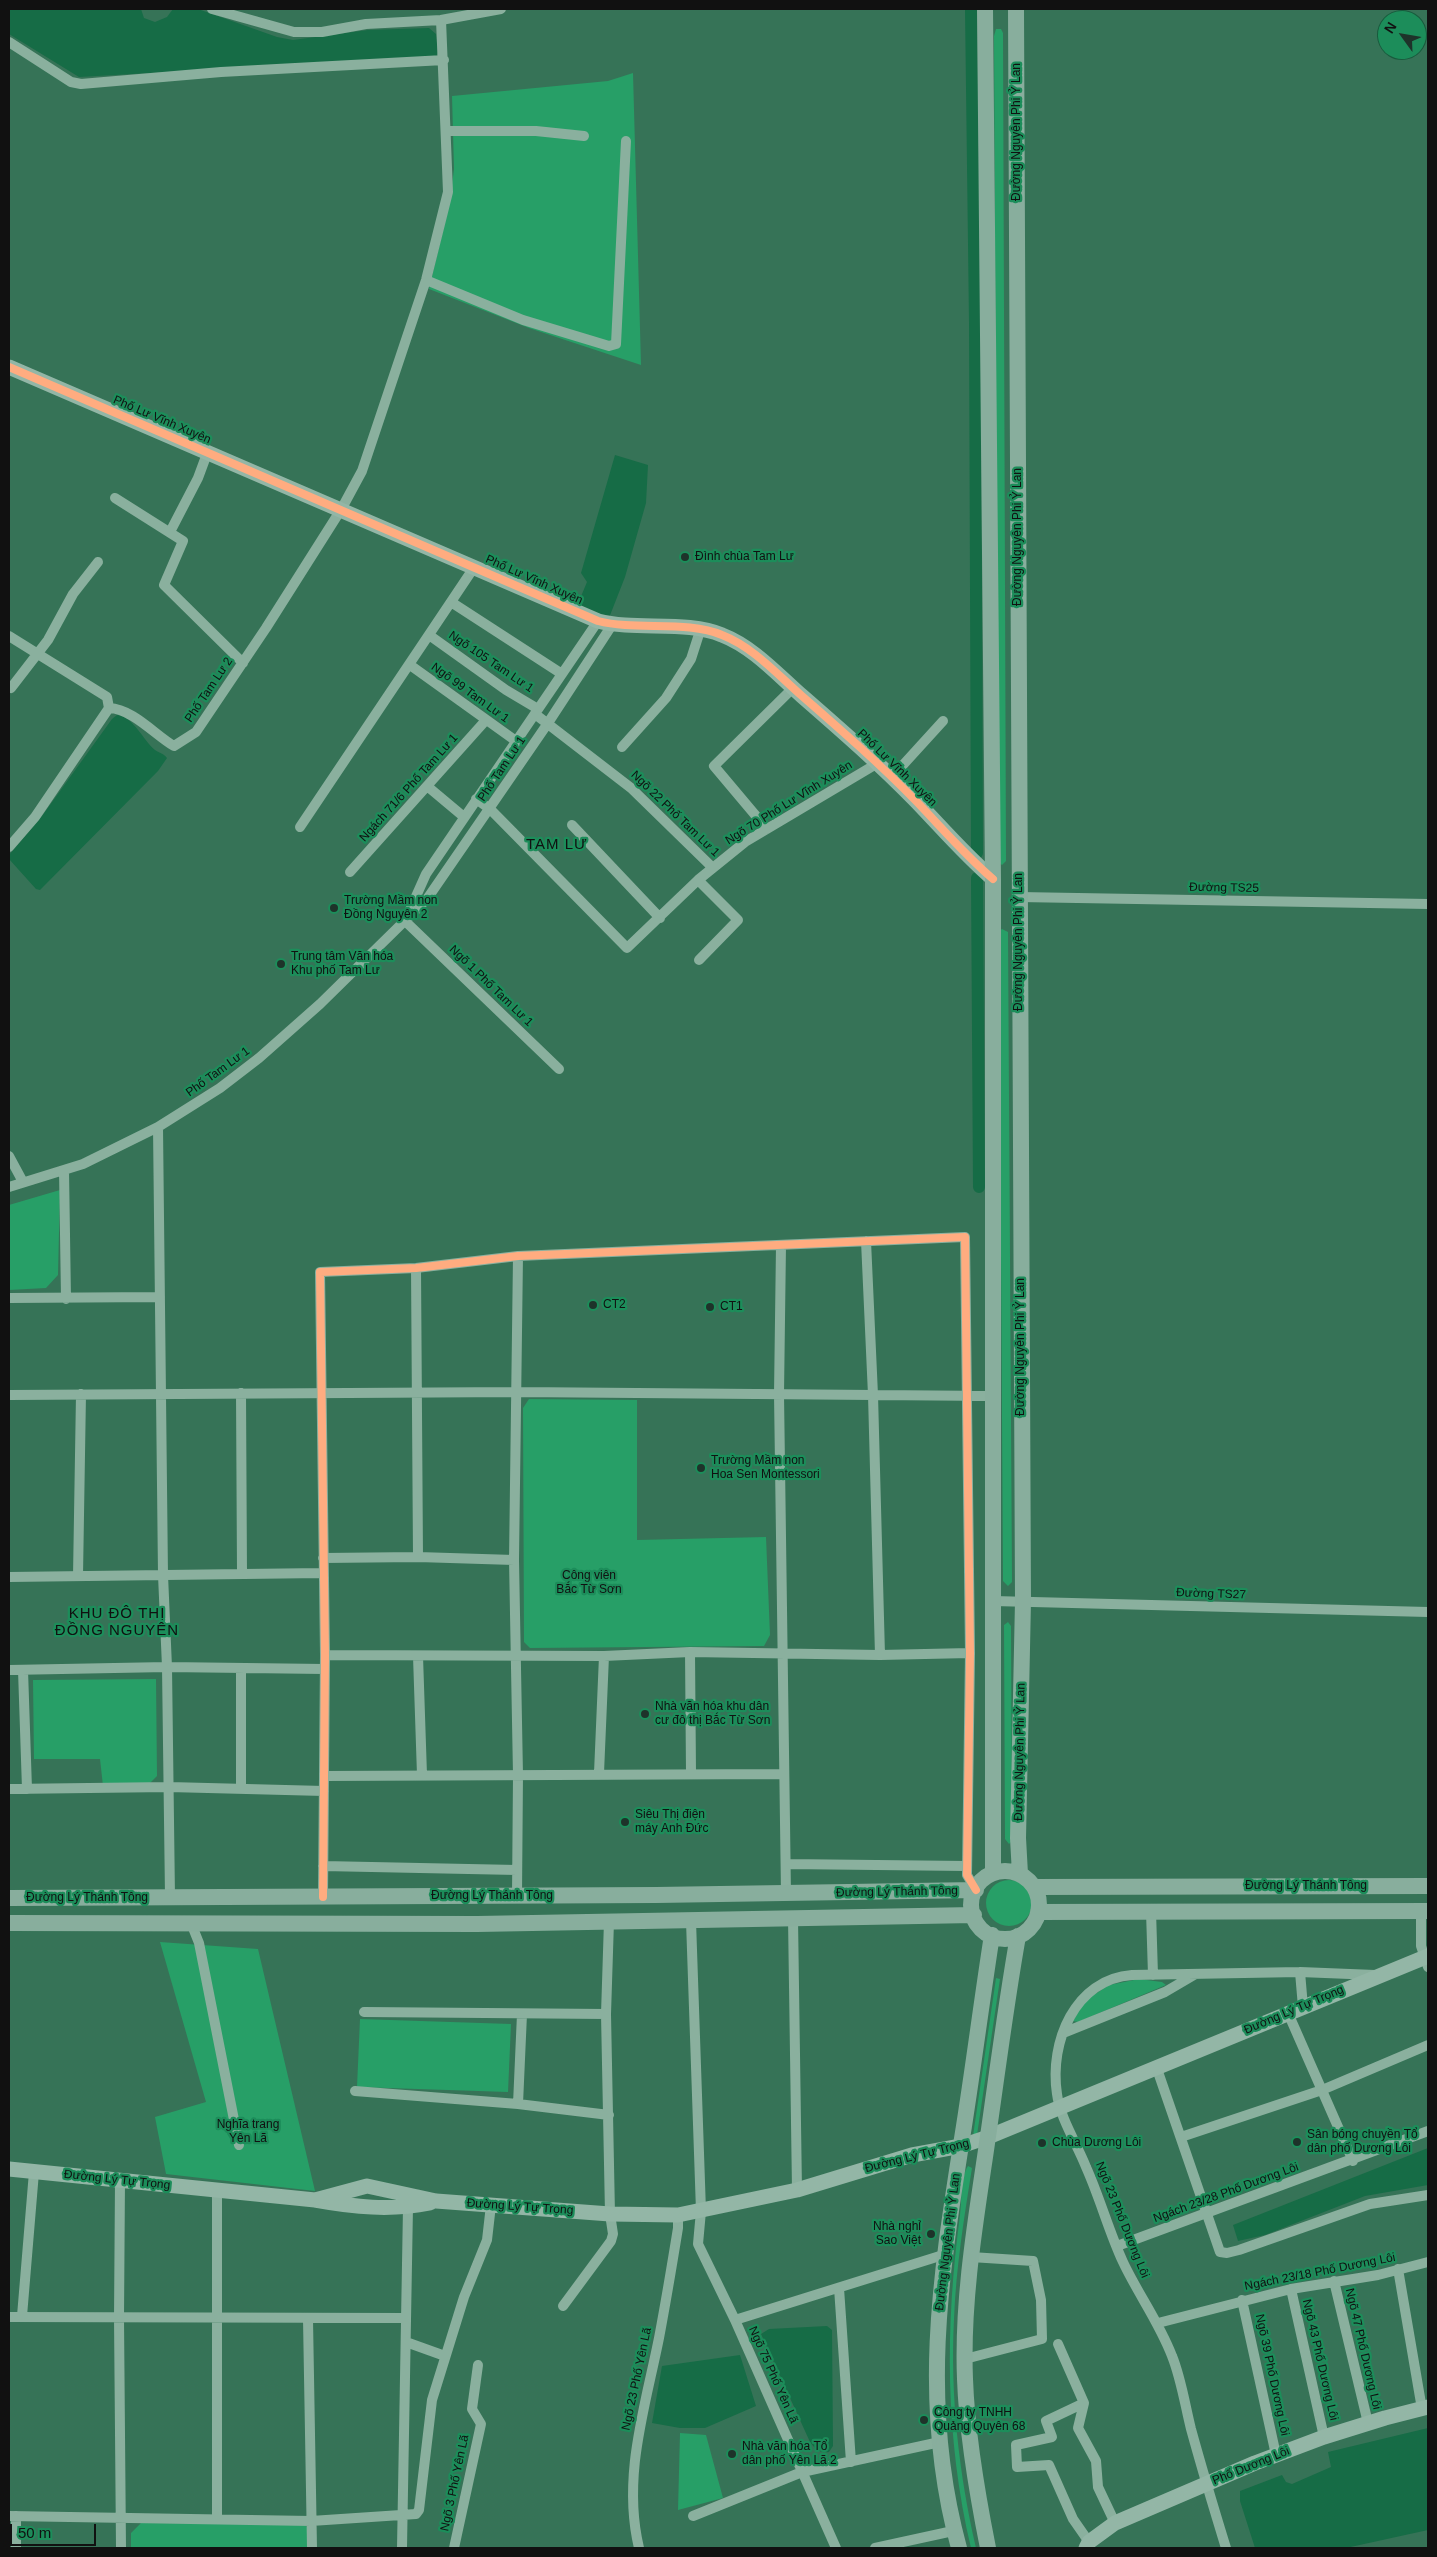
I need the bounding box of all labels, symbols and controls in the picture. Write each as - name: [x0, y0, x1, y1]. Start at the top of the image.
- north arrow: [1377, 10, 1427, 60]
- text: N: [1381, 19, 1400, 36]
- street label: Đường Nguyên Phi Ỷ Lan: [1010, 63, 1024, 201]
- street label: Phố Lư Vĩnh Xuyên: [111, 393, 213, 447]
- street label: Đường Nguyên Phi Ỷ Lan: [1011, 468, 1025, 606]
- place label: Đình chùa Tam Lư: [695, 550, 794, 564]
- marker: Đình chùa Tam Lư: [679, 551, 691, 563]
- street label: Phố Lư Vĩnh Xuyên: [483, 552, 585, 608]
- street label: Ngõ 105 Tam Lư 1: [446, 628, 536, 696]
- street label: Phố Tam Lư 2: [182, 655, 236, 725]
- street label: Ngõ 99 Tam Lư 1: [428, 660, 512, 726]
- street label: Phố Lư Vĩnh Xuyên: [854, 726, 940, 810]
- street label: Ngách 71/6 Phố Tam Lư 1: [357, 731, 461, 845]
- street label: Phố Tam Lư 1: [475, 734, 529, 804]
- street label: Ngõ 70 Phố Lư Vĩnh Xuyên: [723, 758, 855, 848]
- street label: Ngõ 22 Phố Tam Lư 1: [628, 768, 722, 860]
- district label: TAM LƯ: [525, 836, 589, 854]
- street label: Đường Nguyên Phi Ỷ Lan: [1012, 873, 1026, 1011]
- street label: Đường TS25: [1189, 880, 1259, 896]
- place label: Trường Mầm non Đồng Nguyên 2: [344, 894, 437, 922]
- marker: Trường Mầm non Đồng Nguyên 2: [328, 902, 340, 914]
- street label: Ngõ 1 Phố Tam Lư 1: [446, 942, 536, 1030]
- place label: Trung tâm Văn hóa Khu phố Tam Lư: [291, 950, 393, 978]
- marker: Trung tâm Văn hóa Khu phố Tam Lư: [275, 958, 287, 970]
- street label: Phố Tam Lư 1: [183, 1044, 253, 1100]
- street label: Đường Nguyên Phi Ỷ Lan: [1014, 1278, 1028, 1416]
- place label: CT2: [603, 1298, 626, 1312]
- marker: CT2: [587, 1299, 599, 1311]
- place label: CT1: [720, 1300, 743, 1314]
- marker: CT1: [704, 1301, 716, 1313]
- place label: Trường Mầm non Hoa Sen Montessori: [711, 1454, 820, 1482]
- marker: Trường Mầm non Hoa Sen Montessori: [695, 1462, 707, 1474]
- park label: Công viên Bắc Từ Sơn: [556, 1569, 622, 1597]
- street label: Đường TS27: [1176, 1586, 1246, 1602]
- district label: KHU ĐÔ THỊ ĐỒNG NGUYÊN: [53, 1605, 181, 1640]
- street label: Đường Nguyên Phi Ỷ Lan: [1012, 1683, 1028, 1821]
- place label: Nhà văn hóa khu dân cư đô thị Bắc Từ Sơn: [655, 1700, 770, 1728]
- marker: Nhà văn hóa khu dân cư đô thị Bắc Từ Sơn: [639, 1708, 651, 1720]
- place label: Siêu Thị điện máy Anh Đức: [635, 1808, 708, 1836]
- marker: Siêu Thị điện máy Anh Đức: [619, 1816, 631, 1828]
- street label: Đường Lý Thánh Tông: [1245, 1879, 1367, 1893]
- street label: Đường Lý Thánh Tông: [836, 1884, 958, 1900]
- street label: Đường Lý Thánh Tông: [431, 1889, 553, 1903]
- street label: Đường Lý Thánh Tông: [26, 1891, 148, 1905]
- street label: Đường Lý Tự Trọng: [1242, 1982, 1346, 2038]
- park label: Nghĩa trang Yên Lã: [217, 2118, 279, 2146]
- place label: Sân bóng chuyền Tổ dân phố Dương Lôi: [1307, 2128, 1418, 2156]
- street label: Đường Lý Tự Trọng: [863, 2136, 971, 2176]
- place label: Chùa Dương Lôi: [1052, 2136, 1141, 2150]
- marker: Sân bóng chuyền Tổ dân phố Dương Lôi: [1291, 2136, 1303, 2148]
- marker: Chùa Dương Lôi: [1036, 2137, 1048, 2149]
- street label: Ngõ 23 Phố Dương Lôi: [1092, 2160, 1152, 2280]
- street label: Ngách 23/28 Phố Dương Lôi: [1151, 2160, 1301, 2226]
- street label: Đường Lý Tự Trọng: [63, 2167, 171, 2193]
- street label: Đường Nguyên Phi Ỷ Lan: [932, 2173, 964, 2311]
- street label: Đường Lý Tự Trọng: [466, 2196, 574, 2218]
- place label: Nhà nghỉ Sao Việt: [873, 2220, 921, 2248]
- marker: Nhà nghỉ Sao Việt: [925, 2228, 937, 2240]
- street label: Ngách 23/18 Phố Dương Lôi: [1243, 2250, 1397, 2294]
- street label: Ngõ 47 Phố Dương Lôi: [1342, 2287, 1384, 2411]
- street label: Ngõ 43 Phố Dương Lôi: [1299, 2298, 1341, 2422]
- street label: Ngõ 39 Phố Dương Lôi: [1252, 2313, 1292, 2437]
- street label: Ngõ 75 Phố Yên Lã: [745, 2324, 801, 2426]
- street label: Ngõ 23 Phố Yên Lã: [619, 2326, 655, 2432]
- place label: Công ty TNHH Quảng Quyên 68: [934, 2406, 1025, 2434]
- marker: Công ty TNHH Quảng Quyên 68: [918, 2414, 930, 2426]
- street label: Ngõ 3 Phố Yên Lã: [438, 2434, 472, 2532]
- place label: Nhà văn hóa Tổ dân phố Yên Lã 2: [742, 2440, 837, 2468]
- street label: Phố Dương Lôi: [1210, 2444, 1292, 2488]
- marker: Nhà văn hóa Tổ dân phố Yên Lã 2: [726, 2448, 738, 2460]
- scale bar: [12, 2514, 99, 2546]
- text: 50 m: [18, 2524, 51, 2541]

